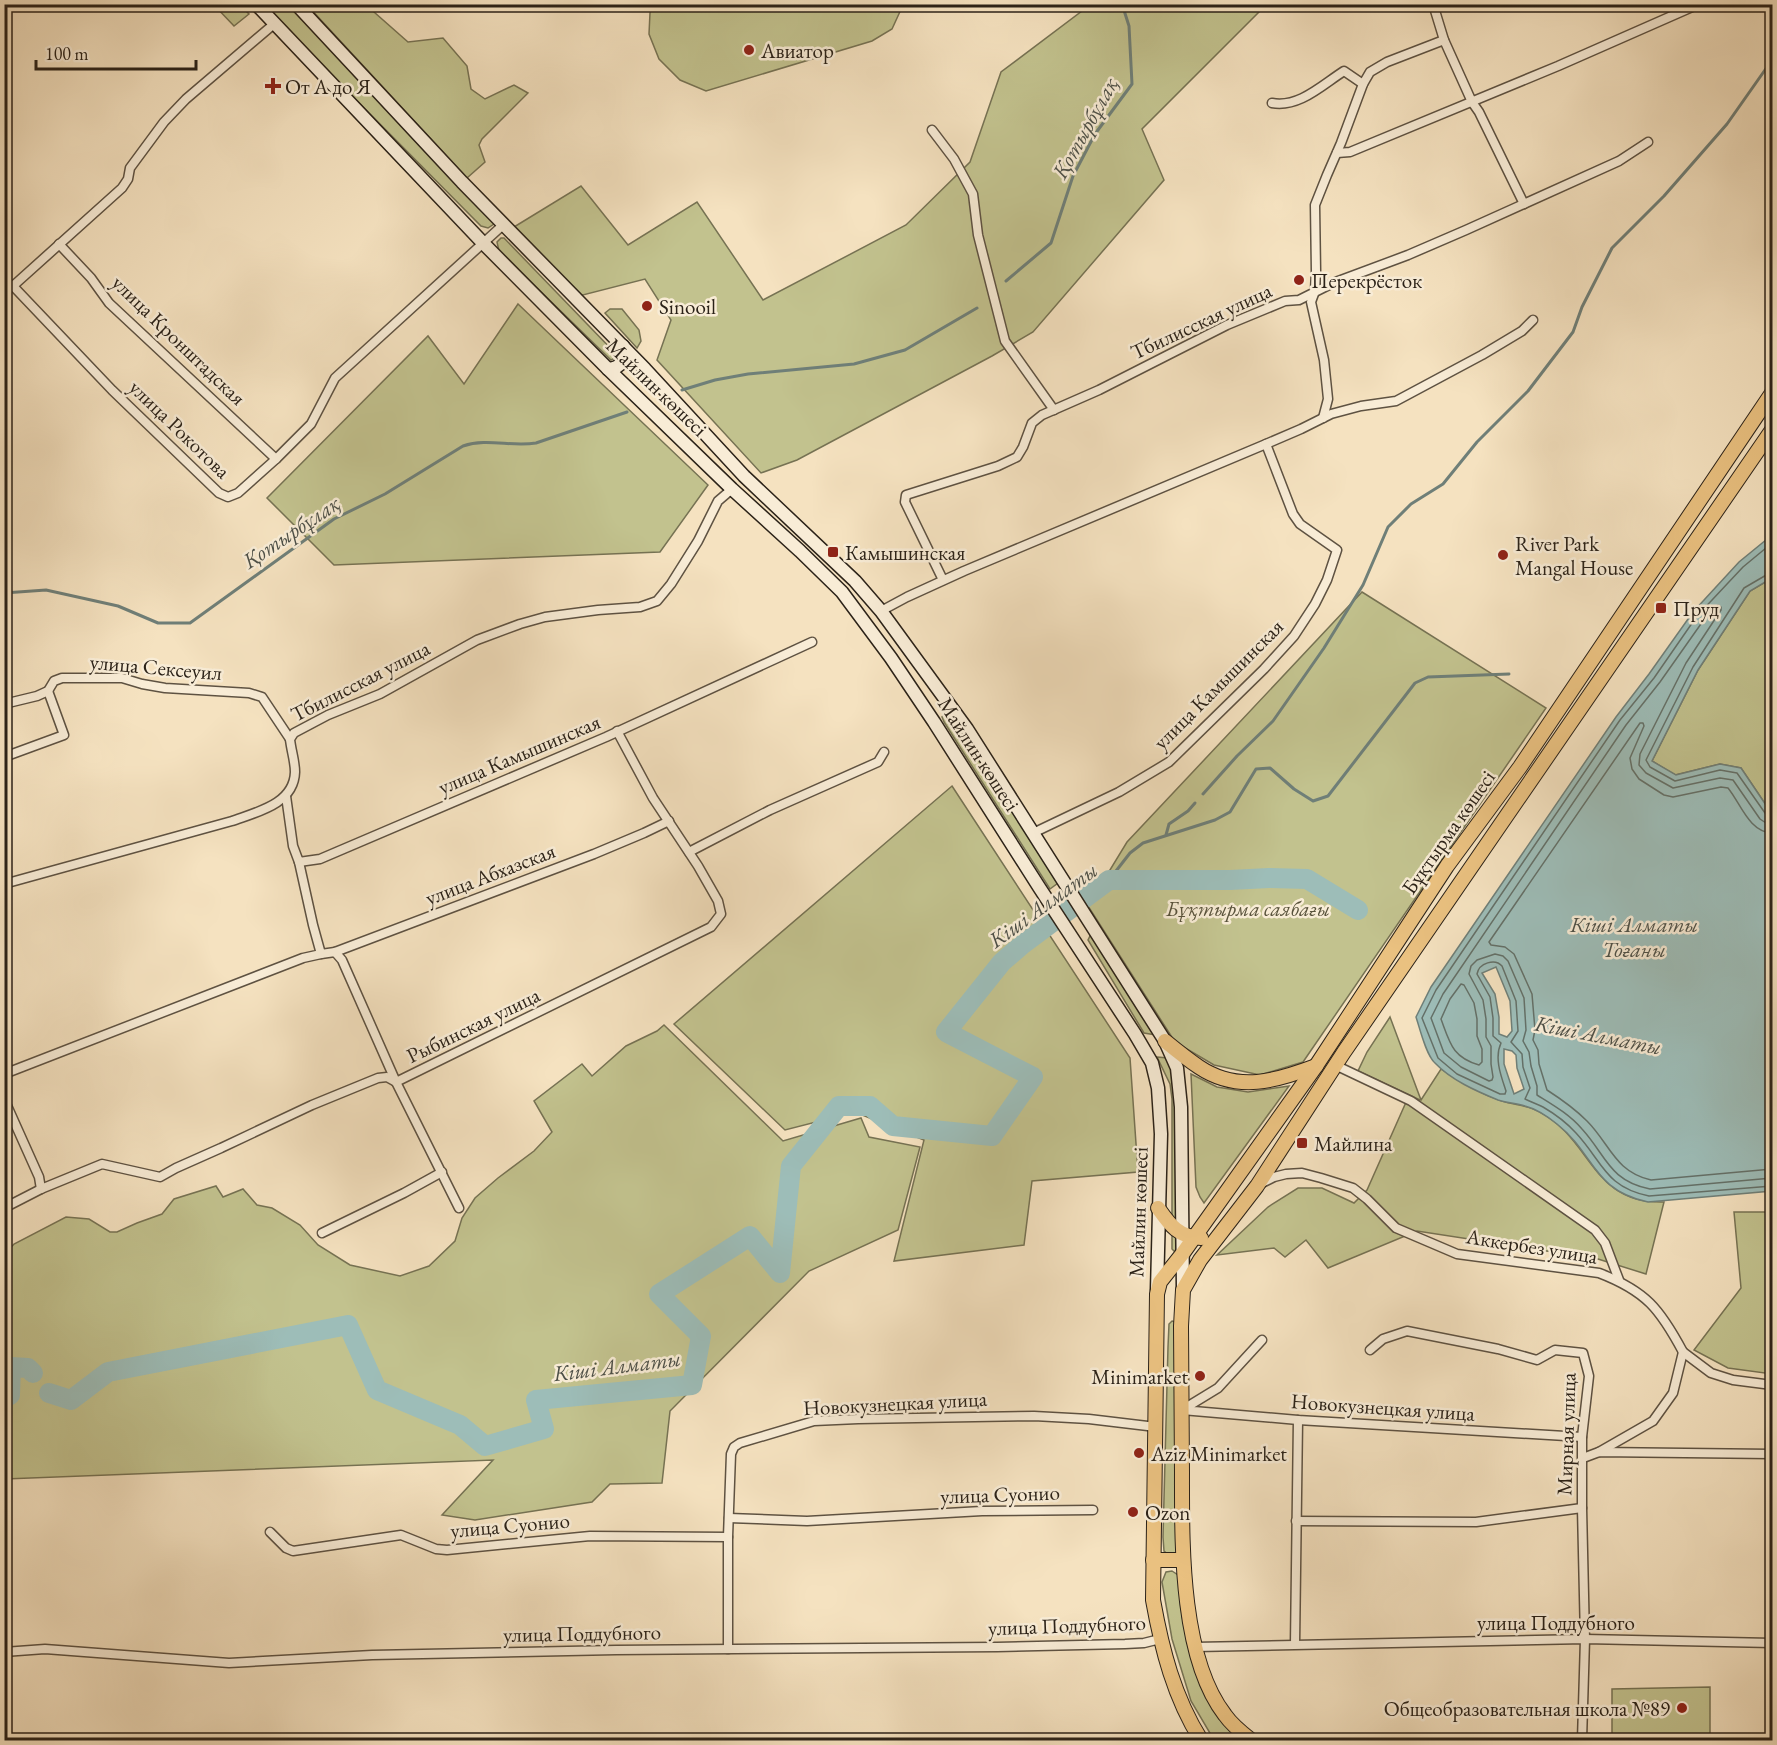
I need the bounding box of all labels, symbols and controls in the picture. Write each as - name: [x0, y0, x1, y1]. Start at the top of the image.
- scale bar: [36, 33, 196, 71]
- place label: Авиатор: [760, 37, 834, 64]
- text: 100 m: [45, 42, 89, 65]
- marker: Авиатор: [742, 43, 756, 57]
- water label: Қотырбұлақ: [1045, 72, 1125, 185]
- place label: От А до Я: [285, 73, 371, 100]
- marker: От А до Я: [266, 79, 280, 93]
- place label: Перекрёсток: [1311, 267, 1422, 294]
- street label: улица Кронштадская: [106, 269, 252, 411]
- marker: Перекрёсток: [1292, 273, 1306, 287]
- street label: Тбилисская улица: [1126, 276, 1276, 365]
- place label: Sinooil: [659, 293, 716, 320]
- marker: Sinooil: [640, 299, 654, 313]
- street label: Майлин көшесі: [601, 332, 713, 442]
- street label: улица Рокотова: [124, 374, 237, 484]
- water label: Қотырбұлақ: [236, 489, 346, 576]
- place label: River Park Mangal House: [1515, 530, 1633, 581]
- place label: Камышинская: [845, 539, 966, 566]
- marker: Камышинская: [826, 545, 840, 559]
- marker: River Park Mangal House: [1496, 548, 1510, 562]
- place label: Пруд: [1673, 595, 1719, 622]
- marker: Пруд: [1654, 601, 1668, 615]
- street label: улица Камышинская: [1147, 613, 1289, 755]
- street label: Тбилисская улица: [286, 634, 435, 728]
- street label: улица Сексеуил: [89, 648, 223, 686]
- street label: Майлин көшесі: [932, 692, 1026, 816]
- street label: улица Камышинская: [434, 708, 604, 800]
- street label: Бұқтырма көшесі: [1395, 765, 1501, 899]
- street label: улица Абхазская: [421, 837, 559, 911]
- water label: Кіші Алматы: [982, 856, 1103, 955]
- park label: Бұқтырма саябағы: [1165, 895, 1330, 922]
- water label: Кіші Алматы Тоғаны: [1569, 910, 1698, 964]
- street label: Рыбинская улица: [402, 981, 545, 1069]
- water label: Кіші Алматы: [1531, 1008, 1664, 1061]
- place label: Майлина: [1314, 1130, 1393, 1157]
- marker: Майлина: [1295, 1136, 1309, 1150]
- street label: Майлин көшесі: [1122, 1146, 1154, 1278]
- street label: Аккербез улица: [1463, 1222, 1600, 1270]
- water label: Кіші Алматы: [551, 1344, 682, 1388]
- place label: Minimarket: [1091, 1363, 1188, 1390]
- marker: Minimarket: [1193, 1369, 1207, 1383]
- street label: Мирная улица: [1550, 1372, 1582, 1496]
- street label: Новокузнецкая улица: [802, 1385, 988, 1421]
- street label: Новокузнецкая улица: [1290, 1387, 1476, 1427]
- place label: Aziz Minimarket: [1150, 1440, 1287, 1467]
- marker: Aziz Minimarket: [1132, 1446, 1146, 1460]
- street label: улица Суонио: [940, 1478, 1060, 1510]
- place label: Ozon: [1145, 1499, 1190, 1526]
- marker: Ozon: [1126, 1505, 1140, 1519]
- street label: улица Суонио: [449, 1506, 571, 1544]
- street label: улица Поддубного: [988, 1609, 1146, 1641]
- street label: улица Поддубного: [1477, 1609, 1635, 1636]
- street label: улица Поддубного: [503, 1618, 661, 1648]
- place label: Общеобразовательная школа №89: [1384, 1695, 1670, 1722]
- marker: Общеобразовательная школа №89: [1675, 1701, 1689, 1715]

